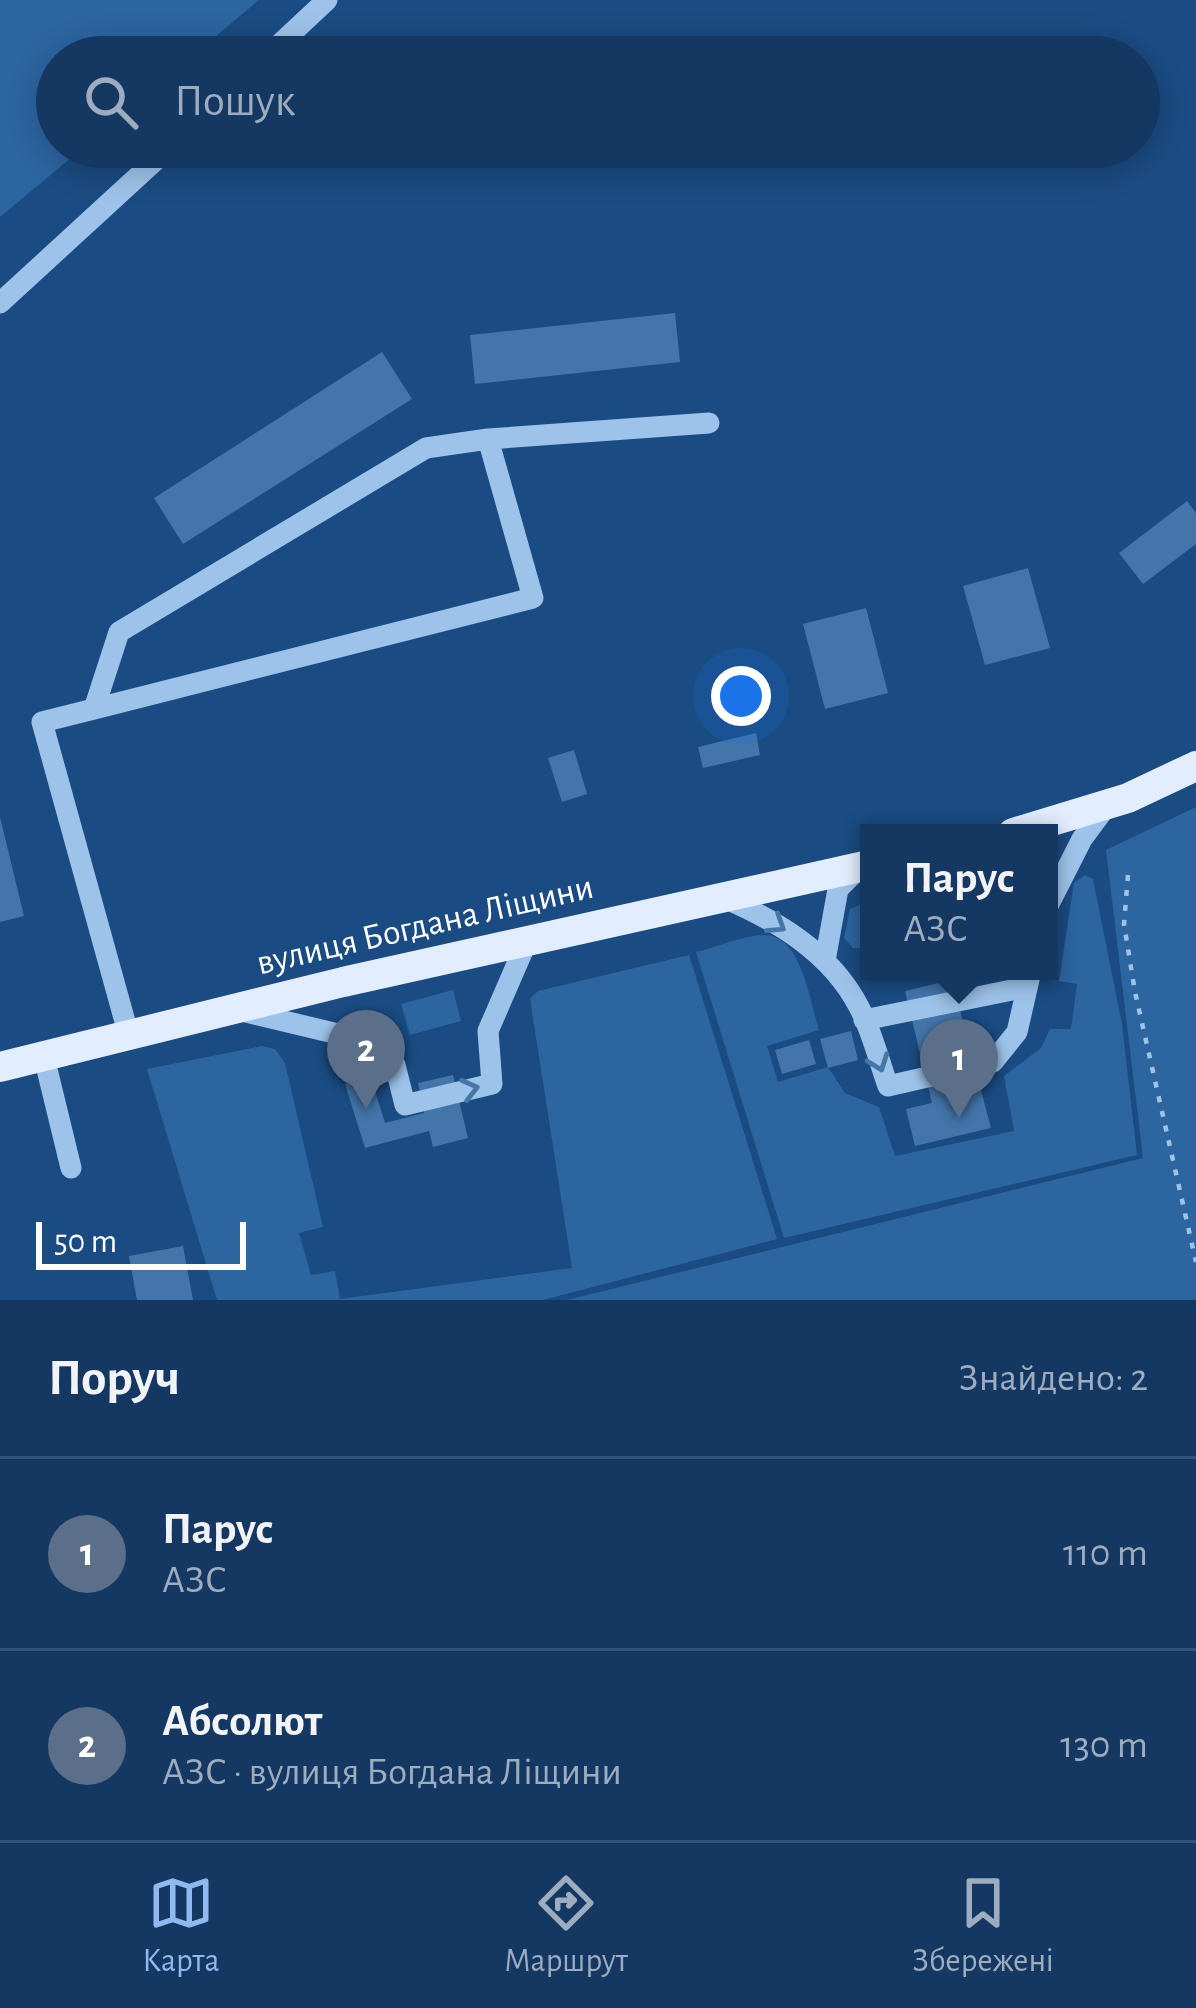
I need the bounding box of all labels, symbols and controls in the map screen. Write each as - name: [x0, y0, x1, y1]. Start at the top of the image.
- search box: [36, 36, 1160, 168]
- icon: search: [78, 69, 144, 135]
- text: Пошук: [174, 79, 295, 124]
- your location: [711, 666, 771, 726]
- popup: [860, 824, 1058, 980]
- text: Парус: [903, 856, 1015, 901]
- street label: вулиця Богдана Ліщини: [253, 869, 597, 981]
- one-way arrow: [763, 910, 785, 932]
- text: АЗС: [903, 910, 968, 949]
- pin: 2: [327, 1010, 405, 1109]
- pin: 1: [920, 1019, 998, 1118]
- one-way arrow: [865, 1051, 890, 1072]
- one-way arrow: [459, 1078, 479, 1103]
- scale bar: [36, 1216, 246, 1269]
- text: 50 m: [54, 1226, 117, 1259]
- text: Поруч: [48, 1353, 180, 1404]
- text: Знайдено: 2: [959, 1359, 1148, 1398]
- text: Парус: [162, 1507, 274, 1552]
- text: 1: [80, 1534, 94, 1573]
- text: 110 m: [1063, 1534, 1148, 1573]
- text: АЗС: [162, 1561, 227, 1600]
- text: Абсолют: [162, 1699, 322, 1744]
- text: 2: [78, 1726, 96, 1765]
- text: 130 m: [1060, 1726, 1148, 1765]
- text: АЗС · вулиця Богдана Ліщини: [162, 1753, 622, 1792]
- tab: Карта: [142, 1870, 220, 1982]
- tab: Маршрут: [504, 1870, 628, 1982]
- tab: Збережені: [912, 1870, 1054, 1982]

